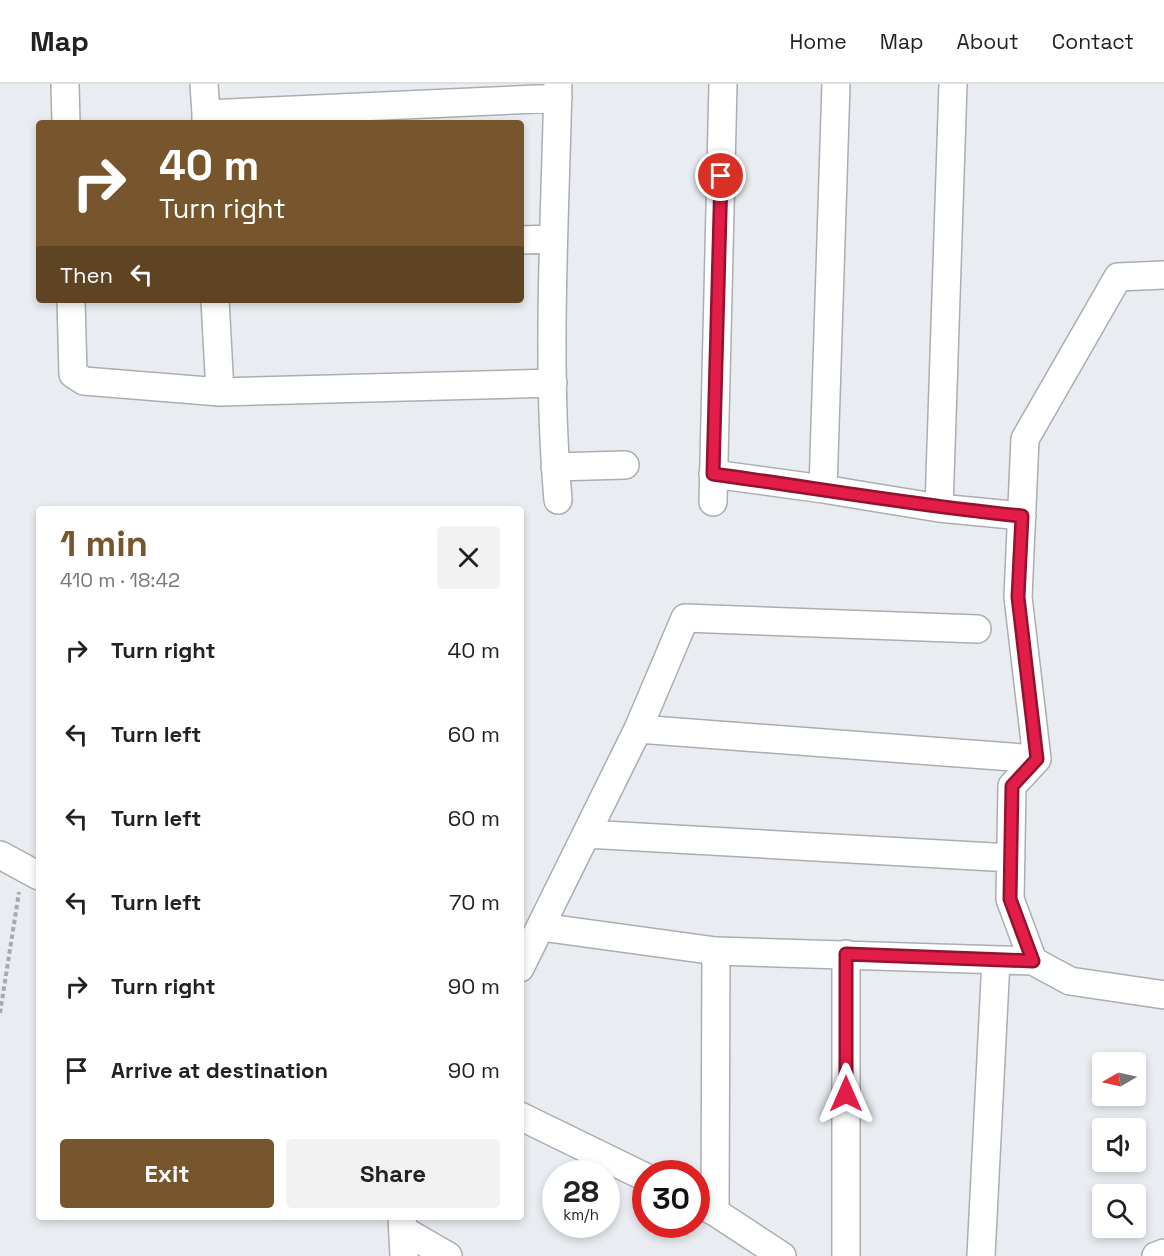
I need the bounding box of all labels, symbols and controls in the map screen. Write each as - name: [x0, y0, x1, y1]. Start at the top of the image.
- text: Map: [30, 23, 89, 59]
- text: Home: [789, 28, 847, 55]
- text: Map: [880, 28, 924, 55]
- text: About: [957, 28, 1019, 55]
- text: Contact: [1052, 28, 1134, 55]
- text: 40 m: [159, 139, 259, 192]
- icon: right: [60, 144, 138, 222]
- pin: [695, 150, 746, 201]
- icon: arrive: [704, 159, 737, 192]
- text: Turn right: [159, 191, 286, 226]
- icon: left: [125, 258, 158, 291]
- text: Then: [60, 261, 113, 289]
- text: 1 min: [60, 521, 148, 567]
- button: close: [437, 526, 500, 589]
- text: 410 m · 18:42: [60, 567, 180, 593]
- icon: right: [60, 634, 93, 667]
- text: Turn right: [111, 636, 216, 664]
- text: 40 m: [448, 636, 500, 664]
- icon: left: [60, 718, 93, 751]
- text: Turn left: [111, 720, 201, 748]
- text: 60 m: [448, 720, 500, 748]
- icon: left: [60, 802, 93, 835]
- text: Turn left: [111, 804, 201, 832]
- text: 60 m: [448, 804, 500, 832]
- icon: left: [60, 886, 93, 919]
- text: Turn left: [111, 888, 201, 916]
- text: 70 m: [449, 888, 500, 916]
- icon: right: [60, 970, 93, 1003]
- text: Turn right: [111, 972, 216, 1000]
- text: 90 m: [448, 972, 500, 1000]
- north arrow: [1092, 1052, 1146, 1106]
- map controls: [1092, 1052, 1146, 1238]
- icon: arrive: [60, 1054, 93, 1087]
- text: Arrive at destination: [111, 1056, 328, 1084]
- text: 90 m: [448, 1056, 500, 1084]
- position arrow: [814, 1062, 878, 1126]
- button: sound: [1092, 1118, 1146, 1172]
- button: Exit: [60, 1139, 274, 1208]
- button: Share: [286, 1139, 500, 1208]
- speed limit sign: 30: [632, 1160, 710, 1238]
- text: 28: [563, 1172, 599, 1211]
- button: search: [1092, 1184, 1146, 1238]
- text: km/h: [563, 1205, 599, 1224]

